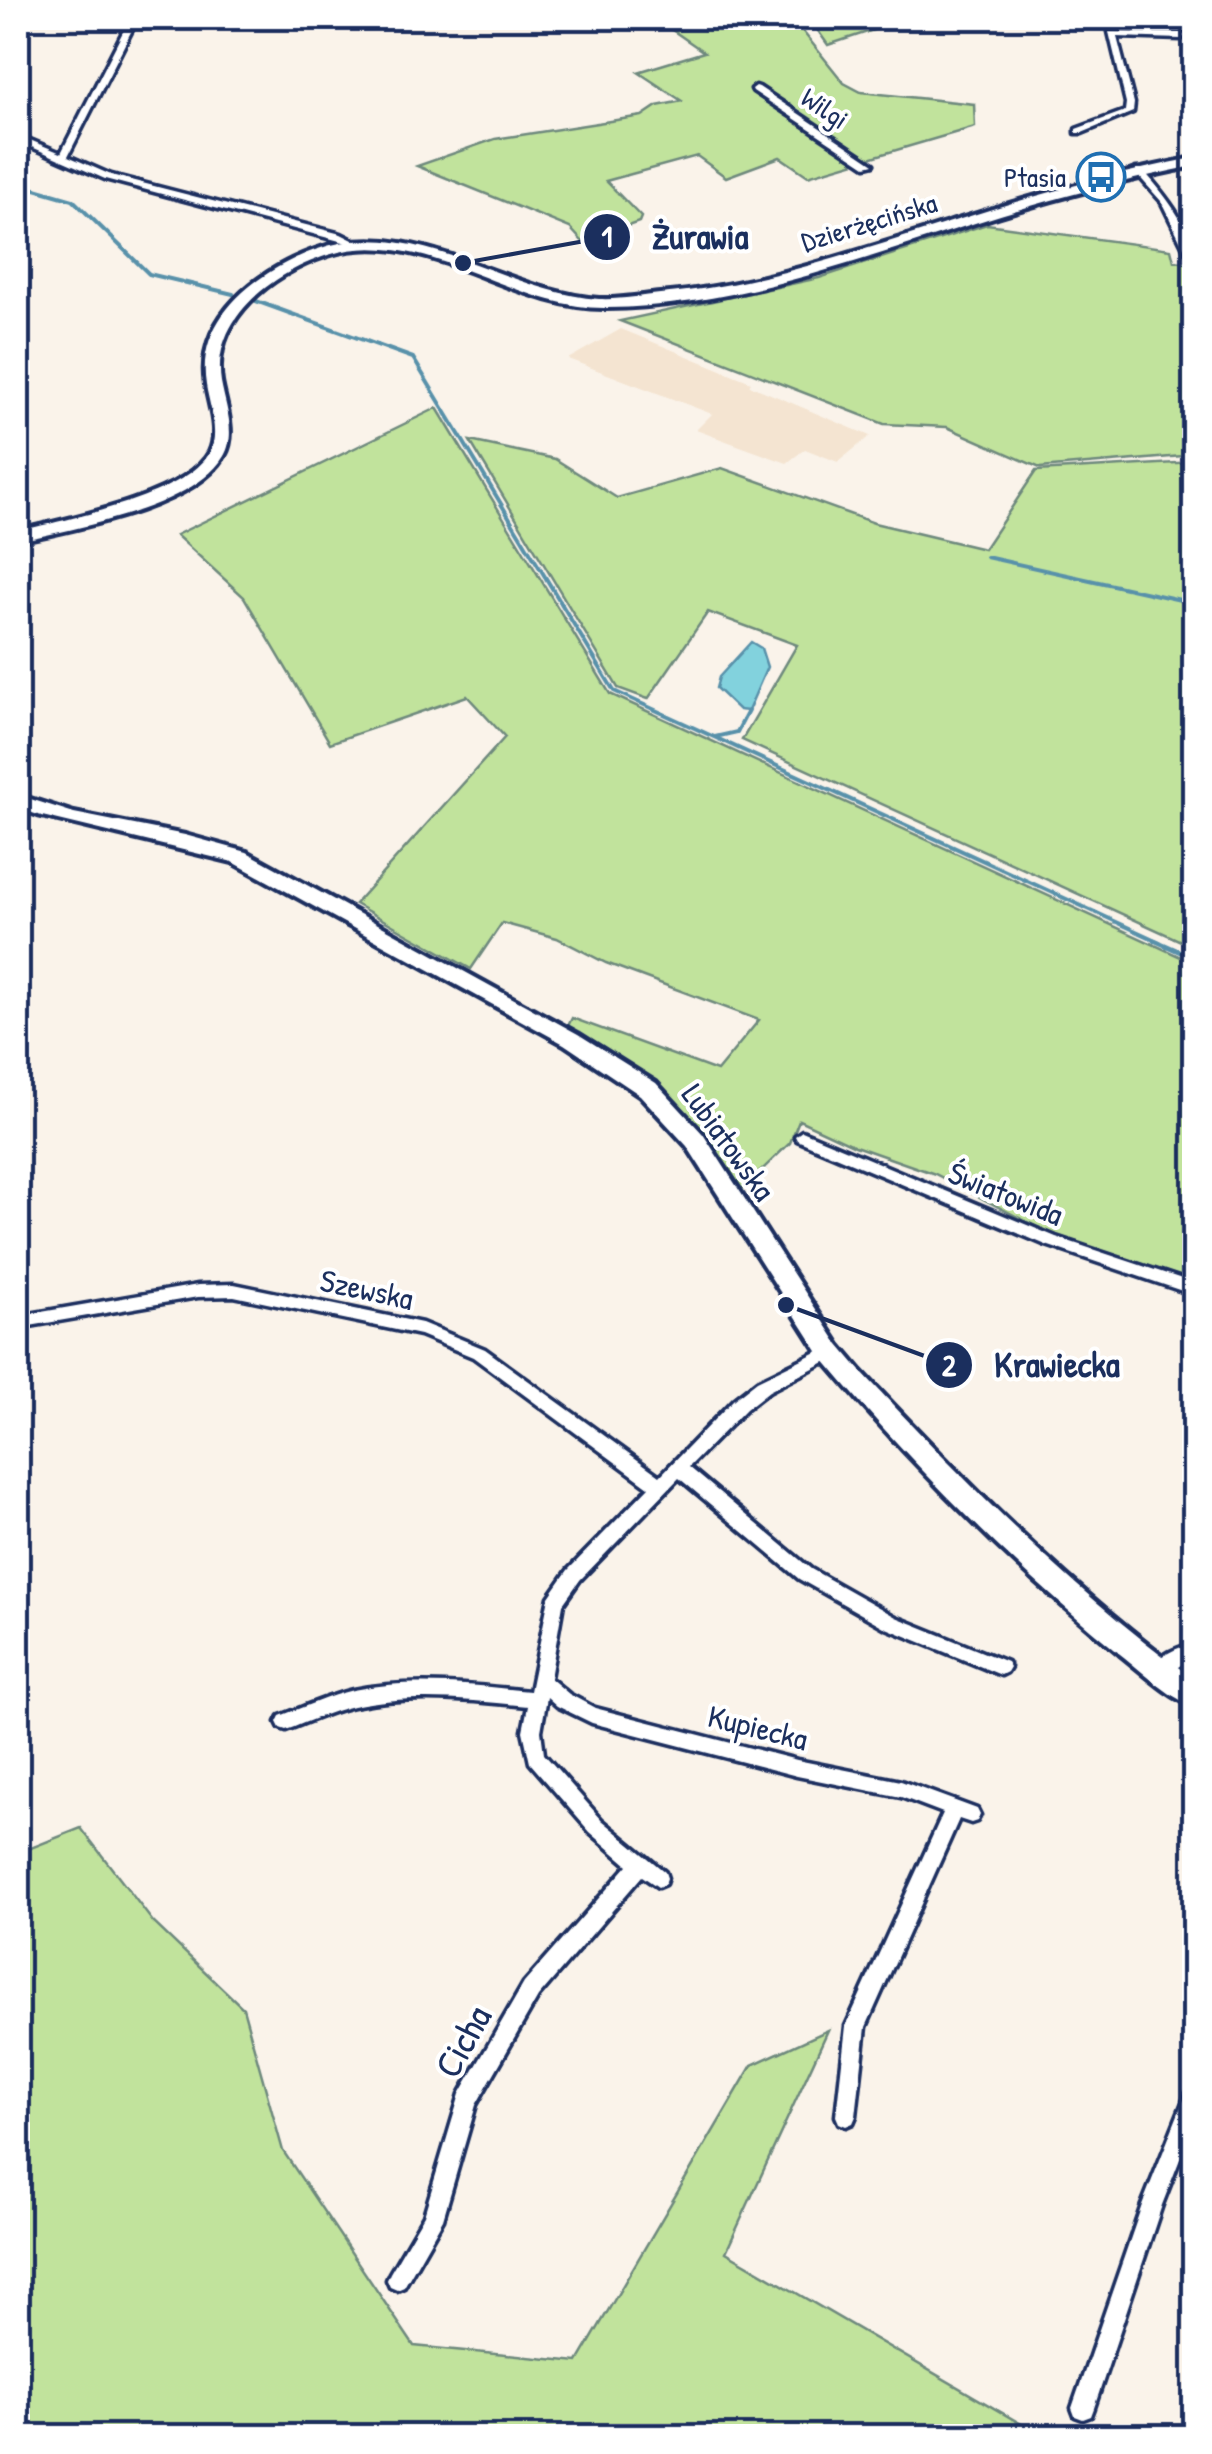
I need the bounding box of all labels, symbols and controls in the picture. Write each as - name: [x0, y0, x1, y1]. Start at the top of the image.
- street label: Wilgi: [794, 78, 856, 138]
- bus stop icon: Ptasia: [1075, 151, 1127, 203]
- place label: Ptasia: [1004, 158, 1066, 196]
- street label: Dzierżęcińska: [797, 183, 941, 261]
- callout: Żurawia: [582, 204, 768, 269]
- text: Żurawia: [652, 213, 749, 260]
- text: 1: [602, 216, 613, 256]
- street label: Lubiatowska: [672, 1075, 786, 1209]
- street label: Światowida: [942, 1151, 1070, 1235]
- street label: Szewska: [317, 1258, 417, 1320]
- callout: Krawiecka: [924, 1333, 1140, 1398]
- text: Krawiecka: [994, 1341, 1120, 1388]
- text: 2: [942, 1345, 957, 1385]
- street label: Kupiecka: [704, 1694, 812, 1760]
- street label: Cicha: [421, 1996, 503, 2086]

